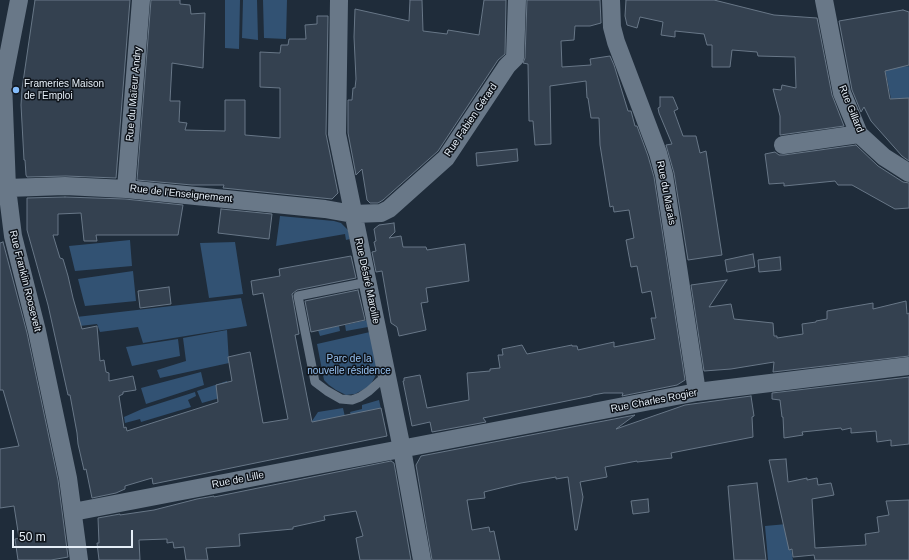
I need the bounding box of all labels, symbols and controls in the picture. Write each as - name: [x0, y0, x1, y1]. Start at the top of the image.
- street label: Rue du Maïeur Andry: [124, 46, 144, 142]
- place label: Frameries Maison de l'Emploi: [24, 78, 104, 102]
- street label: Rue Fabien Gérard: [442, 81, 500, 159]
- street label: Rue Gillard: [836, 84, 866, 134]
- marker: Frameries Maison de l'Emploi: [11, 85, 21, 95]
- street label: Rue du Marais: [654, 160, 678, 226]
- street label: Rue de l'Enseignement: [129, 183, 233, 205]
- street label: Rue Franklin Roosevelt: [7, 229, 43, 333]
- street label: Rue Désiré Maroille: [352, 237, 382, 325]
- park label: Parc de la nouvelle résidence: [307, 353, 391, 376]
- street label: Rue Charles Rogier: [610, 387, 698, 415]
- street label: Rue de Lille: [211, 469, 265, 491]
- scale bar: [14, 522, 135, 548]
- text: 50 m: [19, 530, 46, 544]

